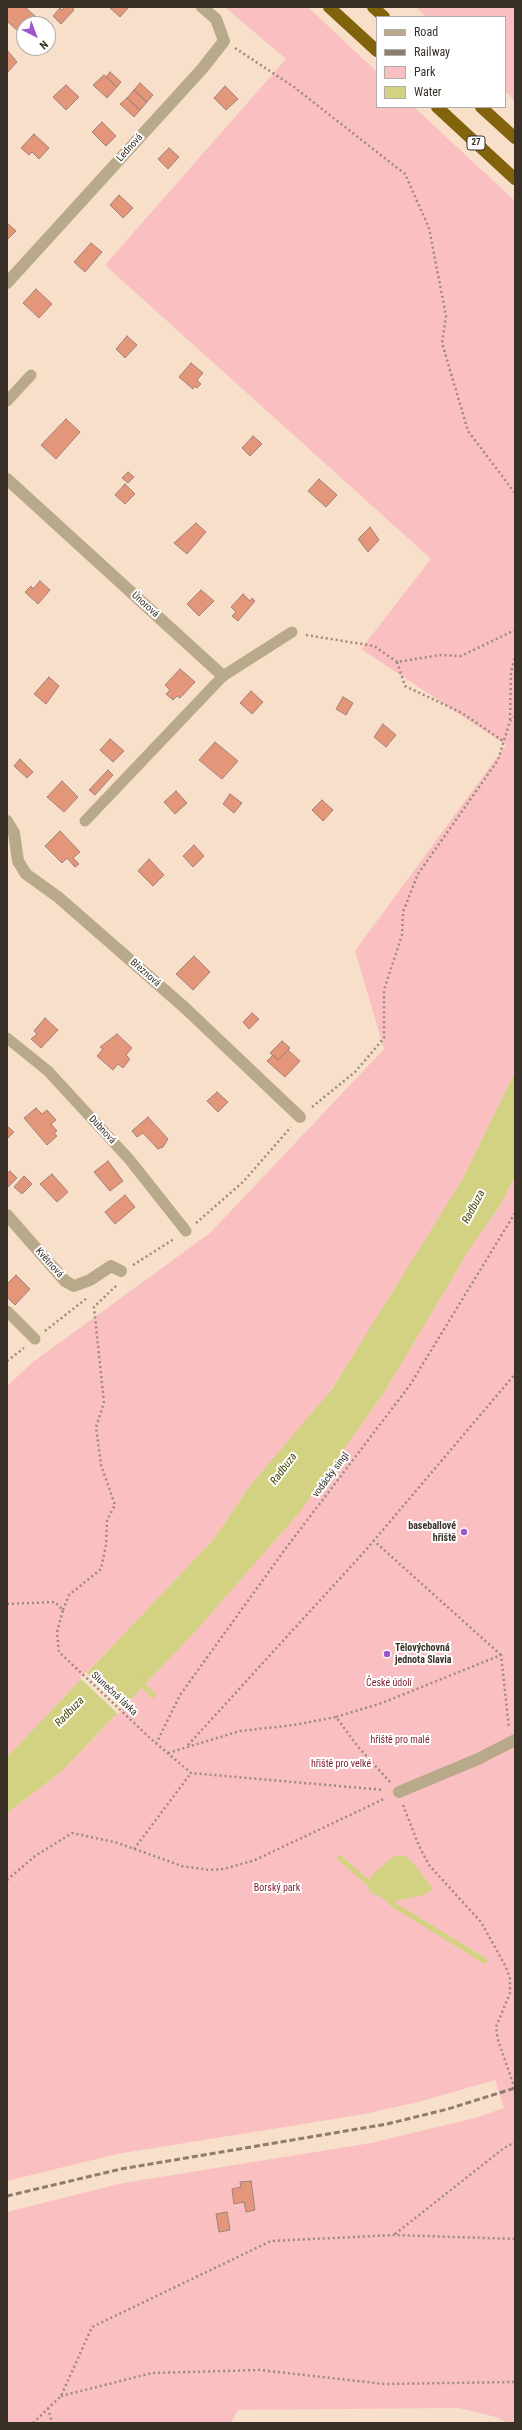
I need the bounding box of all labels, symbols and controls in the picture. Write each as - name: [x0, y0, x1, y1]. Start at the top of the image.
- north arrow: [16, 16, 56, 56]
- legend: [376, 16, 506, 108]
- text: Road: [414, 25, 438, 39]
- text: N: [37, 37, 51, 52]
- text: Railway: [414, 45, 450, 59]
- text: Park: [414, 65, 435, 79]
- text: Water: [414, 85, 442, 99]
- street label: Lednová: [114, 132, 146, 164]
- road number: 27: [467, 136, 485, 150]
- street label: Únorová: [129, 590, 161, 620]
- street label: Březnová: [127, 957, 163, 989]
- street label: Dubnová: [86, 1113, 118, 1147]
- water label: Radbuza: [460, 1188, 488, 1226]
- street label: Květnová: [33, 1246, 65, 1280]
- street label: vodácký singl: [310, 1450, 352, 1500]
- water label: Radbuza: [268, 1451, 300, 1487]
- place label: baseballové hřiště: [408, 1520, 456, 1544]
- marker: baseballové hřiště: [459, 1527, 469, 1537]
- place label: Tělovýchovná jednota Slavia: [395, 1642, 451, 1666]
- marker: Tělovýchovná jednota Slavia: [382, 1649, 392, 1659]
- street label: Slunečná lávka: [88, 1669, 140, 1719]
- park label: České údolí: [366, 1677, 412, 1689]
- water label: Radbuza: [53, 1694, 87, 1730]
- park label: hřiště pro malé: [370, 1734, 430, 1746]
- park label: hřiště pro velké: [311, 1758, 371, 1770]
- park label: Borský park: [254, 1882, 300, 1894]

